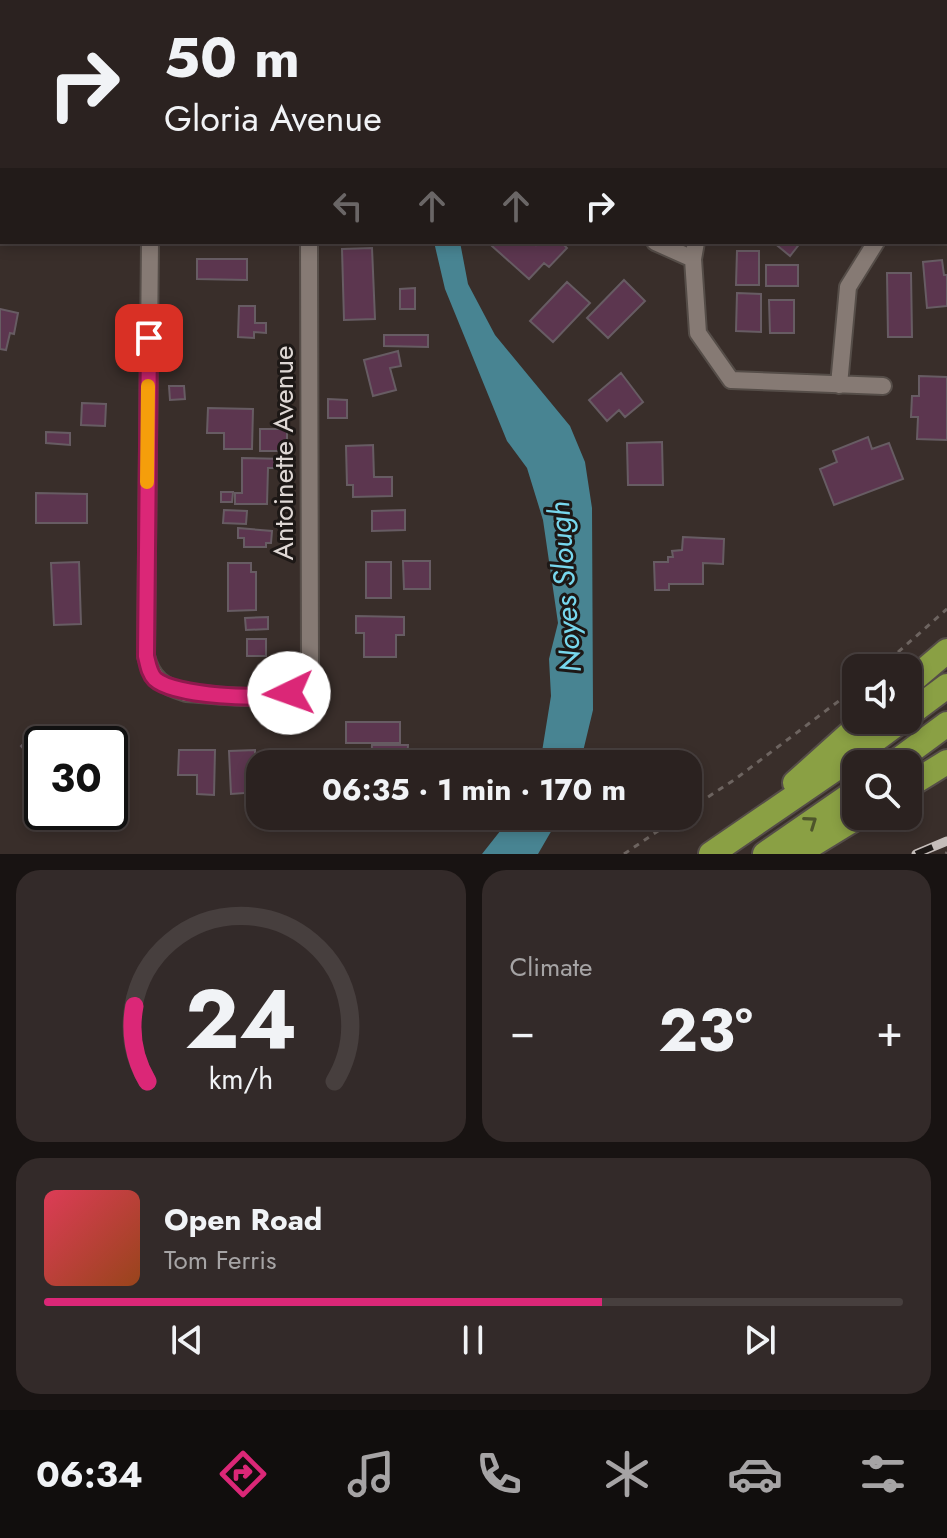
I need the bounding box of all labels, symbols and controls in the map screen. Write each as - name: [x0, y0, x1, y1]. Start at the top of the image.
- text: 50 m: [164, 17, 300, 98]
- icon: right: [32, 32, 136, 136]
- text: Gloria Avenue: [164, 92, 382, 144]
- icon: left: [326, 184, 370, 228]
- icon: ahead: [410, 184, 454, 228]
- icon: ahead: [494, 184, 538, 228]
- icon: right: [578, 184, 622, 228]
- pin: [115, 304, 183, 372]
- icon: arrive: [127, 316, 171, 360]
- street label: Antoinette Avenue: [263, 345, 304, 561]
- water label: Noyes Slough: [537, 500, 592, 674]
- position arrow: [247, 651, 331, 735]
- map controls: [842, 654, 922, 830]
- button: sound: [842, 654, 922, 734]
- speed limit sign: 30: [24, 726, 128, 830]
- button: search: [842, 750, 922, 830]
- text: 06:35 · 1 min · 170 m: [322, 768, 626, 811]
- one-way arrow: [802, 817, 816, 832]
- text: Climate: [510, 948, 592, 986]
- text: 24: [184, 959, 297, 1079]
- text: 23°: [658, 987, 753, 1074]
- text: −: [510, 999, 535, 1063]
- text: +: [876, 999, 903, 1063]
- text: km/h: [208, 1058, 273, 1100]
- text: Open Road: [164, 1198, 322, 1241]
- text: Tom Ferris: [164, 1241, 276, 1279]
- icon: previous: [165, 1318, 209, 1362]
- icon: pause: [451, 1318, 495, 1362]
- icon: next: [738, 1318, 782, 1362]
- icon: directions: [215, 1446, 271, 1502]
- icon: music: [343, 1446, 399, 1502]
- icon: phone: [471, 1446, 527, 1502]
- icon: climate: [599, 1446, 655, 1502]
- icon: car: [727, 1446, 783, 1502]
- icon: filters: [855, 1446, 911, 1502]
- text: 06:34: [36, 1448, 143, 1500]

